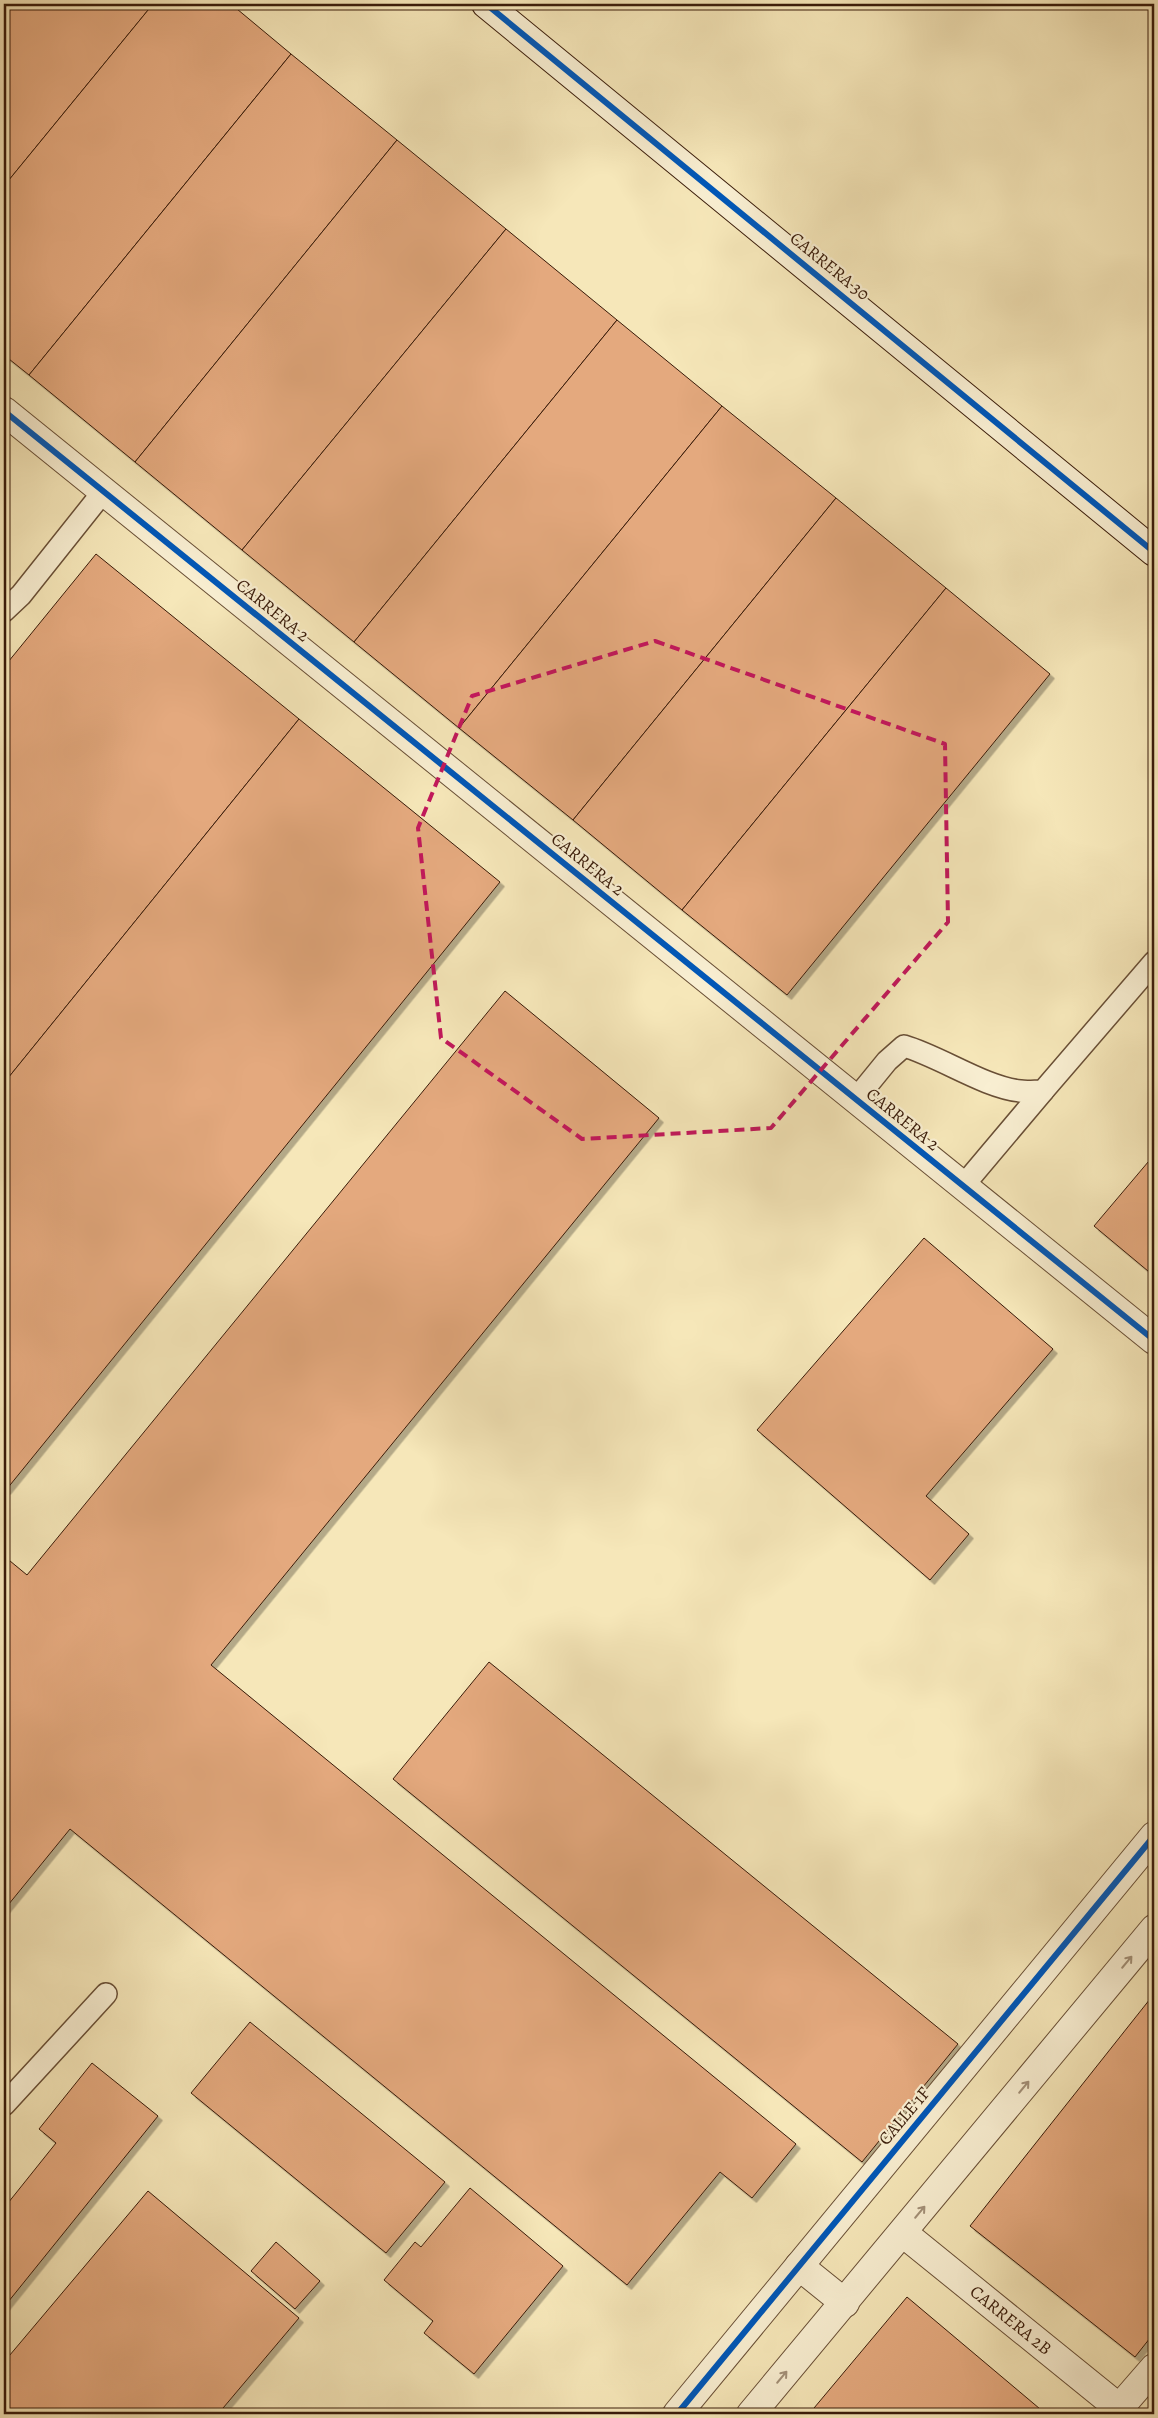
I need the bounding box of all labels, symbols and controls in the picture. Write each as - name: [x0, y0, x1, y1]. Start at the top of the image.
- street label: CARRERA 30: [785, 226, 875, 306]
- street label: CARRERA 2: [231, 573, 315, 647]
- street label: CARRERA 2: [546, 827, 630, 901]
- street label: CARRERA 2: [861, 1082, 945, 1156]
- one-way arrow: [1122, 1955, 1133, 1968]
- one-way arrow: [1018, 2081, 1029, 2094]
- street label: CALLE 1F: [873, 2082, 935, 2150]
- one-way arrow: [915, 2206, 926, 2219]
- street label: CARRERA 2B: [965, 2280, 1057, 2360]
- one-way arrow: [777, 2371, 788, 2384]

